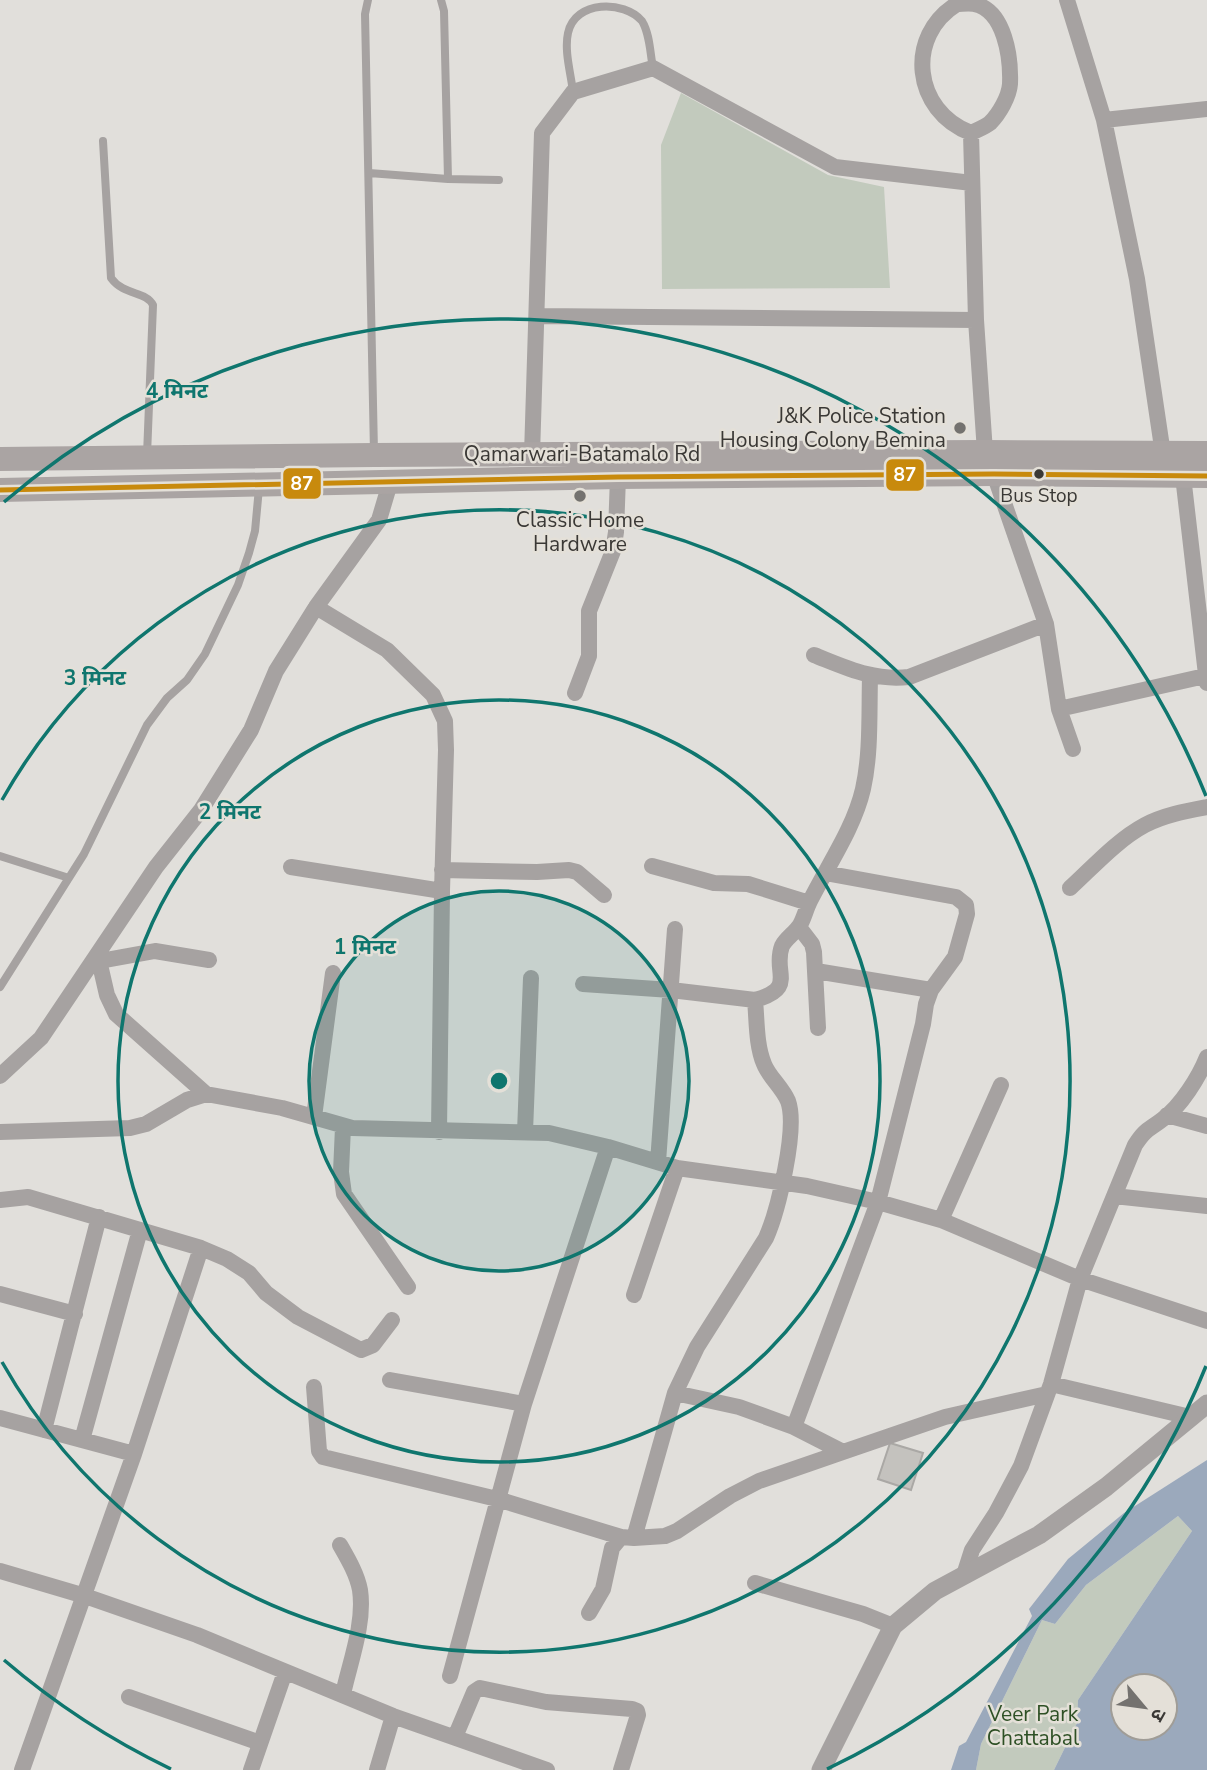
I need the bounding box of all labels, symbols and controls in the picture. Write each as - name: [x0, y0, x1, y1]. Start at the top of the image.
- text: 4 मिनट: [146, 377, 209, 405]
- place label: J&K Police Station Housing Colony Bemina: [720, 402, 946, 454]
- marker: J&K Police Station Housing Colony Bemina: [952, 420, 968, 436]
- street label: Qamarwari-Batamalo Rd: [464, 440, 700, 468]
- line badge: 87: [885, 458, 925, 492]
- text: 87: [894, 462, 916, 488]
- line badge: 87: [282, 467, 322, 500]
- marker: Bus Stop: [1032, 467, 1046, 481]
- text: 87: [291, 471, 313, 497]
- place label: Bus Stop: [1000, 483, 1078, 509]
- marker: Classic Home Hardware: [572, 488, 588, 504]
- place label: Classic Home Hardware: [516, 506, 644, 558]
- text: 3 मिनट: [64, 664, 127, 692]
- text: 2 मिनट: [199, 798, 262, 826]
- text: 1 मिनट: [334, 933, 397, 961]
- centre of rings: [487, 1069, 511, 1093]
- north arrow: [1109, 1672, 1179, 1742]
- park label: Veer Park Chattabal: [987, 1700, 1080, 1752]
- text: उ: [1144, 1704, 1172, 1727]

